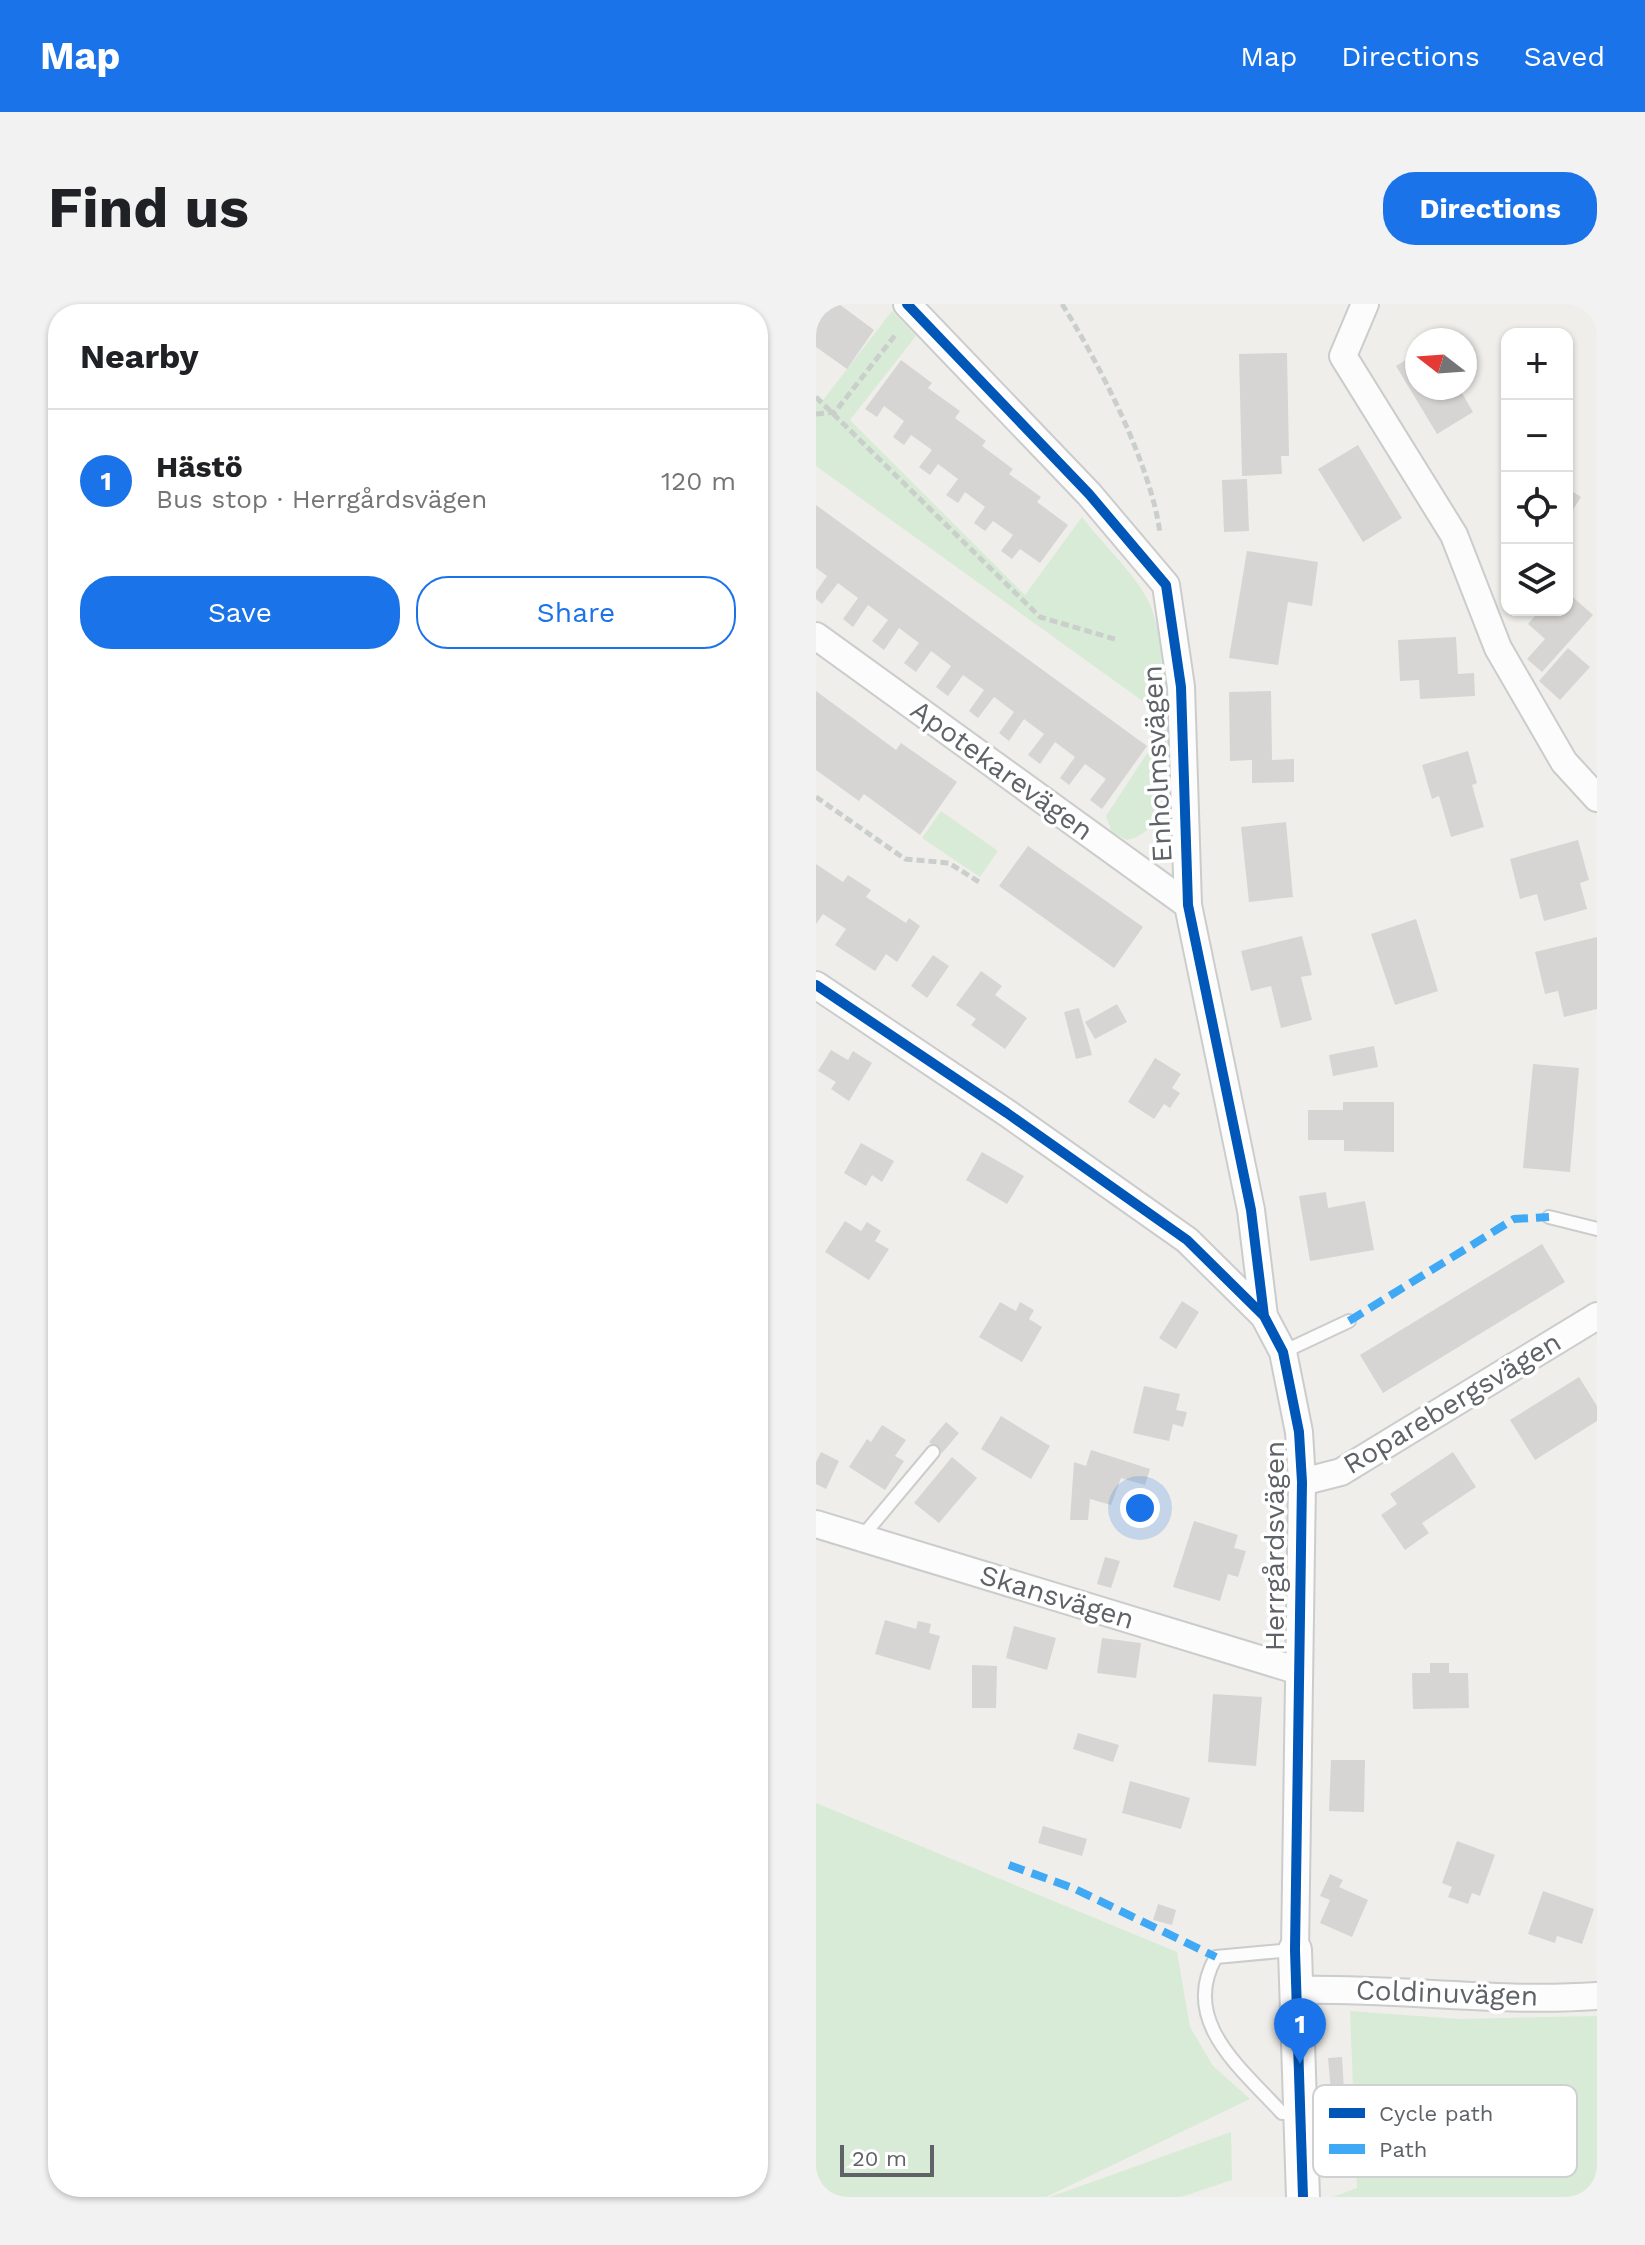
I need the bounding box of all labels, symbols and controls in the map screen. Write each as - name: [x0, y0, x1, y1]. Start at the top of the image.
- text: Map: [40, 34, 120, 78]
- text: Map: [1240, 40, 1297, 73]
- text: Directions: [1341, 40, 1480, 73]
- text: Saved: [1524, 40, 1605, 73]
- button: Directions: [1383, 172, 1597, 245]
- text: Find us: [48, 175, 249, 241]
- north arrow: [1405, 328, 1477, 400]
- map controls: [1501, 328, 1573, 616]
- button: +: [1501, 328, 1573, 400]
- text: Nearby: [80, 336, 199, 376]
- button: −: [1501, 400, 1573, 472]
- text: Hästö: [156, 449, 243, 484]
- text: 1: [100, 466, 112, 496]
- text: 120 m: [661, 466, 736, 496]
- button: locate: [1501, 472, 1573, 544]
- text: Bus stop · Herrgårdsvägen: [156, 484, 487, 514]
- button: layers: [1501, 544, 1573, 616]
- button: Save: [80, 576, 400, 649]
- button: Share: [416, 576, 736, 649]
- street label: Enholmsvägen: [1135, 665, 1179, 863]
- street label: Apotekarevägen: [904, 693, 1100, 847]
- street label: Roparebergsvägen: [1337, 1325, 1567, 1481]
- street label: Herrgårdsvägen: [1258, 1441, 1291, 1651]
- your location: [1120, 1488, 1160, 1528]
- street label: Skansvägen: [976, 1558, 1138, 1636]
- street label: Coldinuvägen: [1355, 1973, 1539, 2013]
- pin: 1: [1274, 1998, 1326, 2064]
- legend: [1313, 2085, 1577, 2177]
- text: Cycle path: [1379, 2101, 1493, 2126]
- text: Path: [1379, 2137, 1427, 2162]
- scale bar: [840, 2141, 934, 2177]
- text: 20 m: [852, 2146, 907, 2171]

